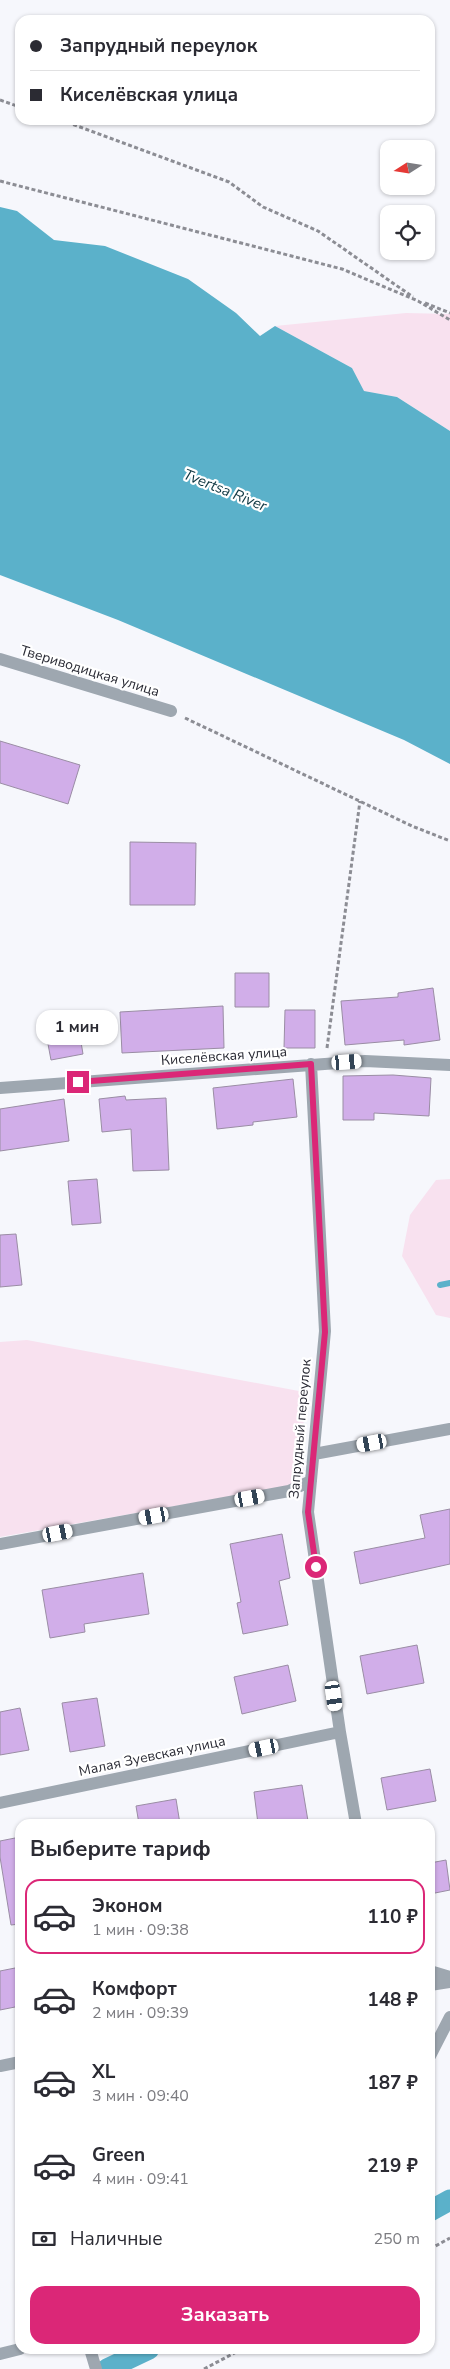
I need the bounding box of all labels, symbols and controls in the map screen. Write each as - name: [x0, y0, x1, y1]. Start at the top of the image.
- text: Запрудный переулок: [60, 33, 257, 59]
- text: Киселёвская улица: [60, 82, 238, 108]
- north arrow: [380, 140, 435, 195]
- map controls: [380, 140, 435, 260]
- button: locate: [380, 205, 435, 260]
- water label: Tvertsa River: [180, 464, 270, 516]
- street label: Твериводицкая улица: [18, 641, 162, 701]
- callout: 1 мин: [37, 1010, 119, 1044]
- text: 1 мин: [55, 1016, 99, 1038]
- street label: Киселёвская улица: [160, 1042, 288, 1070]
- car: [331, 1053, 362, 1071]
- route end: [67, 1071, 89, 1093]
- street label: Запрудный переулок: [284, 1358, 316, 1500]
- car: [355, 1433, 388, 1453]
- car: [233, 1488, 266, 1508]
- car: [137, 1506, 170, 1526]
- car: [41, 1523, 74, 1543]
- route start: [305, 1556, 327, 1578]
- car: [324, 1680, 343, 1712]
- street label: Малая Зуевская улица: [77, 1731, 227, 1781]
- car: [247, 1738, 280, 1758]
- text: Выберите тариф: [30, 1834, 211, 1864]
- text: Эконом: [92, 1893, 163, 1919]
- icon: car: [32, 1894, 77, 1939]
- text: 110 ₽: [367, 1904, 418, 1930]
- text: 1 мин · 09:38: [92, 1919, 189, 1941]
- text: Комфорт: [92, 1976, 177, 2002]
- icon: car: [32, 1977, 77, 2022]
- text: 148 ₽: [367, 1987, 418, 2013]
- text: 2 мин · 09:39: [92, 2002, 189, 2024]
- text: XL: [92, 2059, 115, 2085]
- icon: car: [32, 2060, 77, 2105]
- text: 187 ₽: [367, 2070, 418, 2096]
- text: 3 мин · 09:40: [92, 2085, 189, 2107]
- text: Green: [92, 2142, 145, 2168]
- icon: car: [32, 2143, 77, 2188]
- text: 219 ₽: [367, 2153, 418, 2179]
- text: 4 мин · 09:41: [92, 2168, 189, 2190]
- icon: cash: [30, 2225, 58, 2253]
- text: Наличные: [70, 2226, 163, 2252]
- text: 250 m: [373, 2228, 420, 2250]
- button: Заказать: [30, 2286, 420, 2344]

